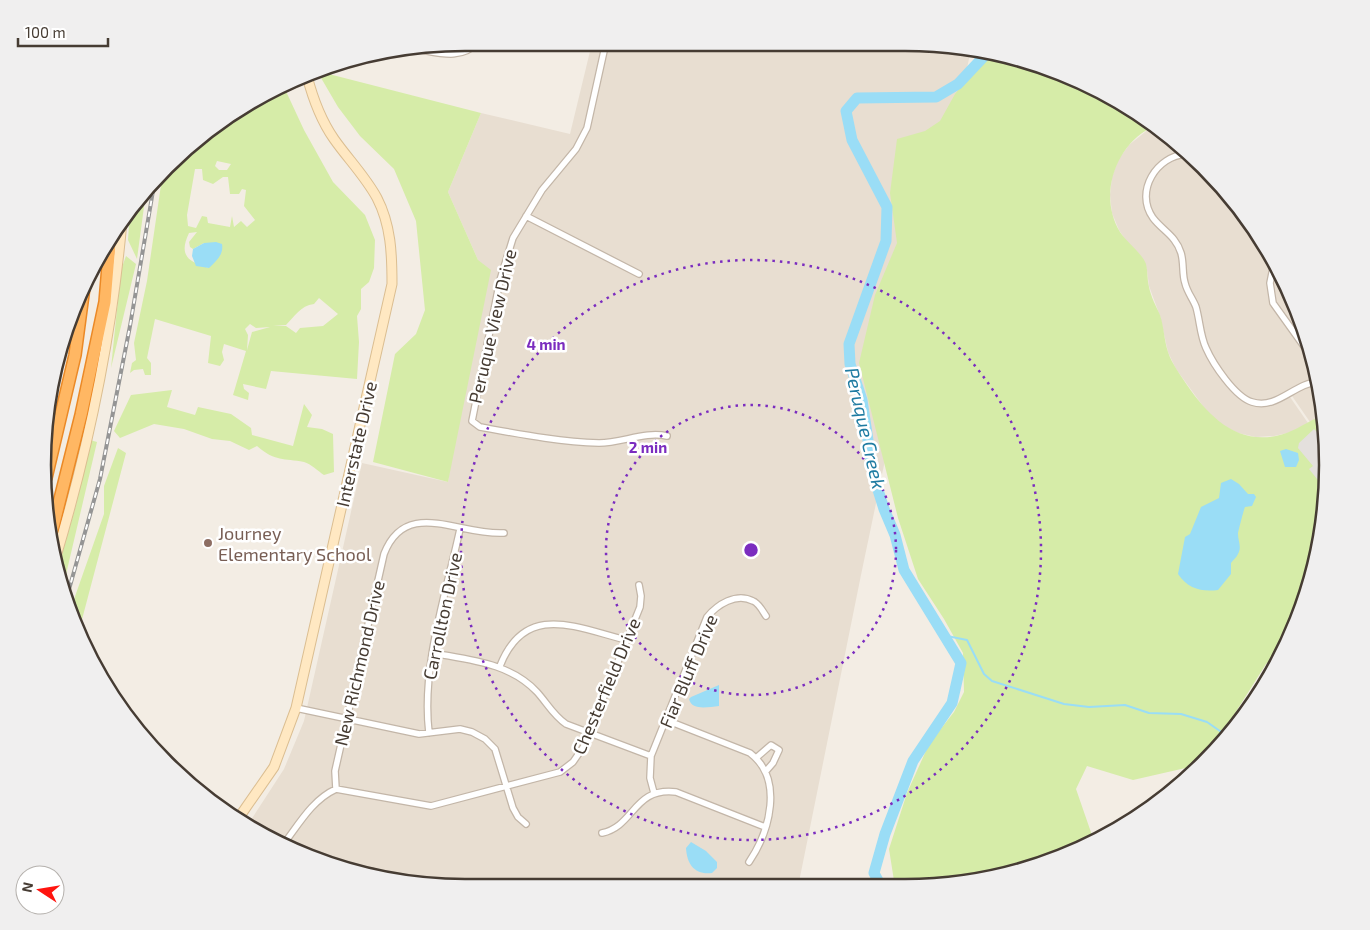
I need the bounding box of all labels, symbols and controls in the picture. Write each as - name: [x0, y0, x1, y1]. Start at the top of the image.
- scale bar: [18, 15, 108, 47]
- text: 100 m: [25, 23, 66, 41]
- street label: Peruque View Drive: [464, 247, 520, 405]
- text: 4 min: [526, 335, 566, 353]
- water label: Peruque Creek: [841, 365, 891, 491]
- street label: Interstate Drive: [331, 379, 381, 509]
- text: 2 min: [629, 438, 667, 456]
- place label: Journey Elementary School: [218, 522, 372, 565]
- marker: Journey Elementary School: [202, 537, 214, 549]
- centre of rings: [742, 541, 760, 559]
- street label: Carrollton Drive: [418, 550, 466, 682]
- street label: New Richmond Drive: [329, 578, 389, 748]
- street label: Fiar Bluff Drive: [654, 611, 722, 731]
- street label: Chesterfield Drive: [567, 614, 645, 758]
- north arrow: [15, 865, 65, 915]
- text: N: [17, 880, 36, 894]

